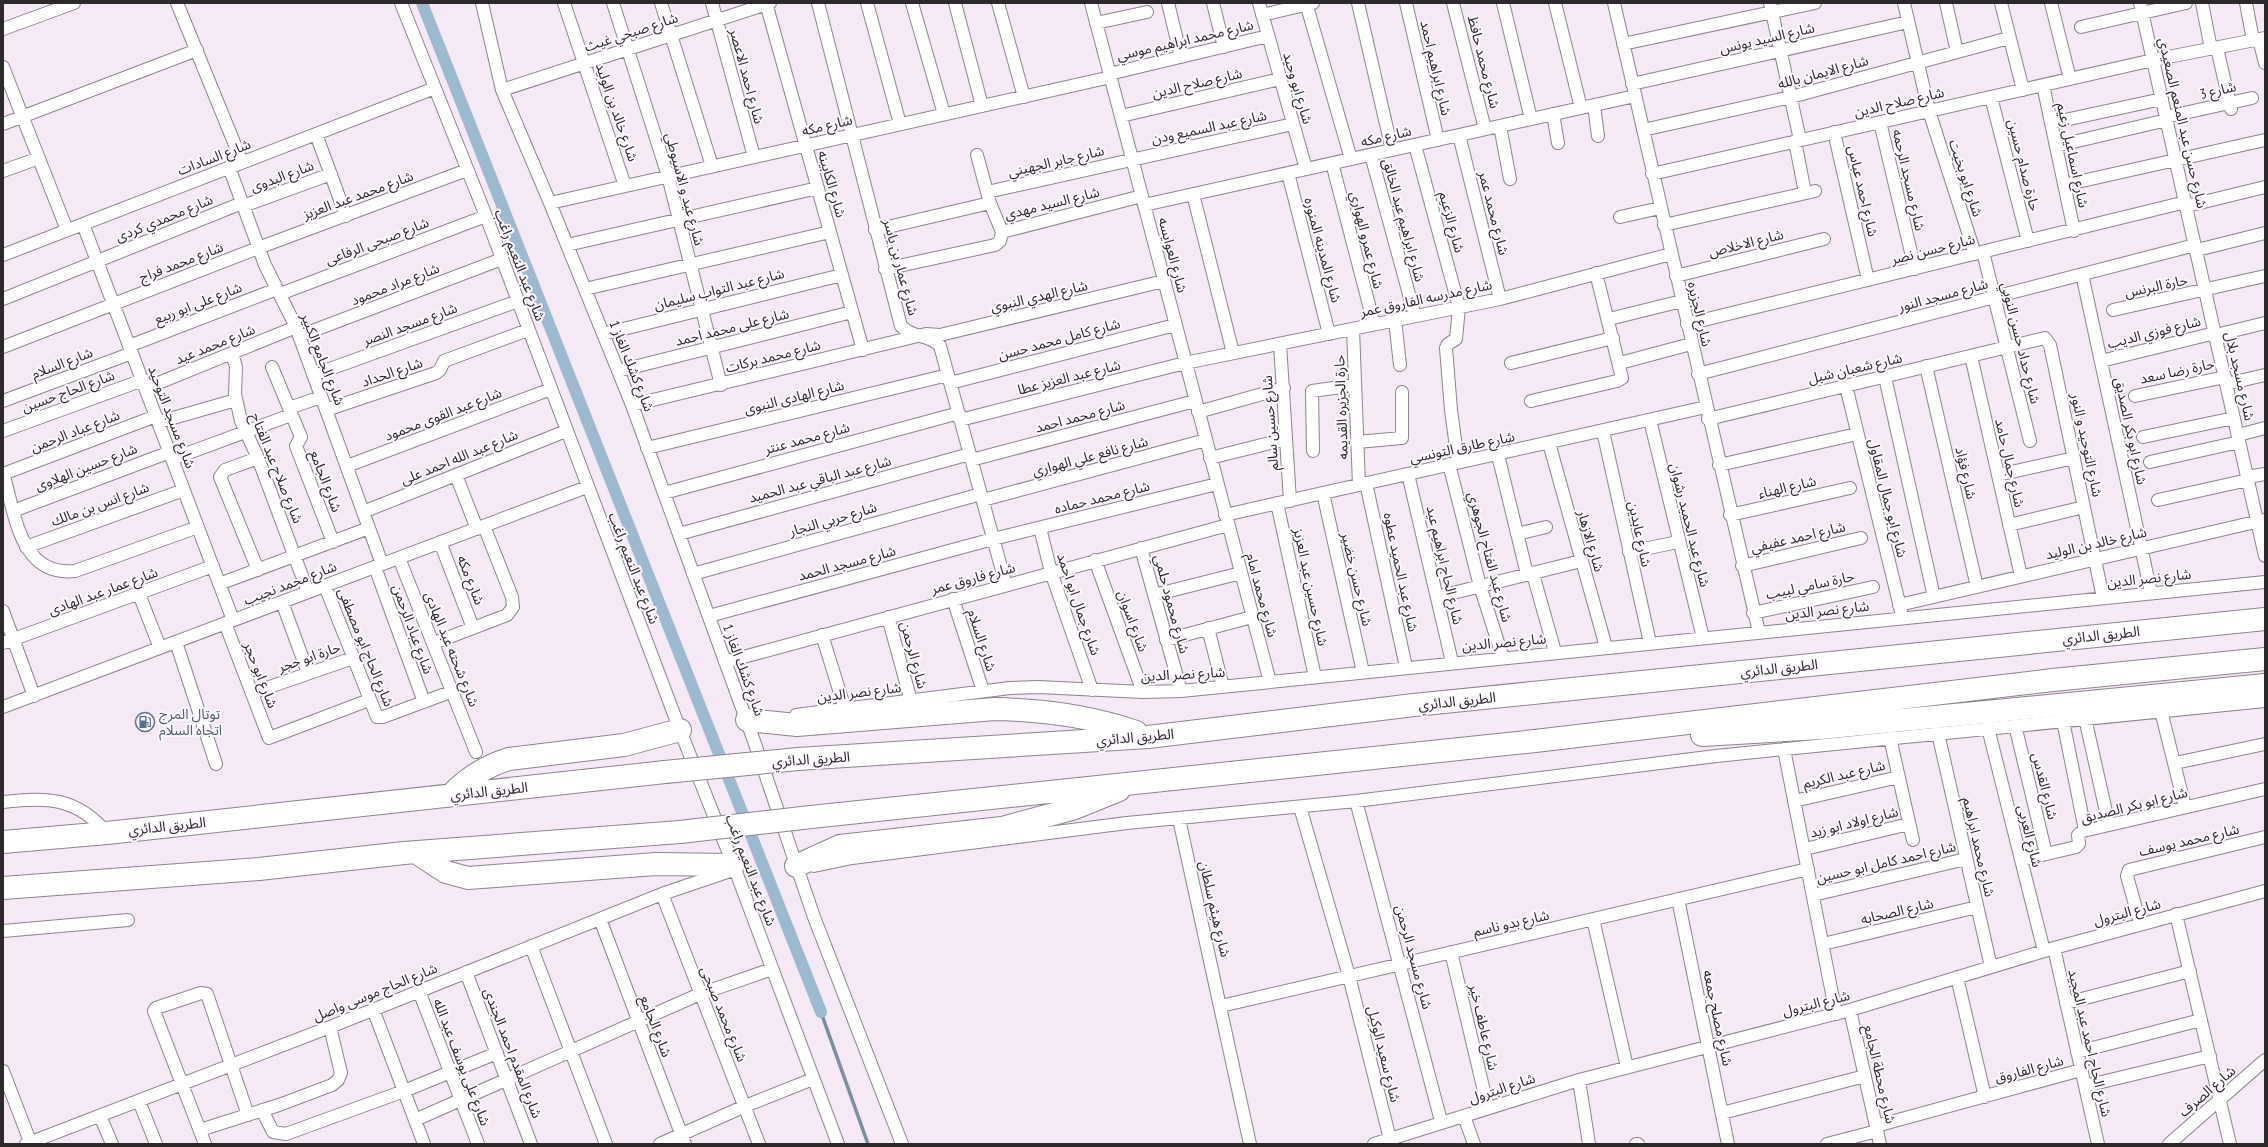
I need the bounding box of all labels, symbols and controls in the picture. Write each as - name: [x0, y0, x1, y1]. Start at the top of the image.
- street label: شارع صبحي غيث: [582, 8, 681, 58]
- street label: شارع محمد حافظ: [1462, 14, 1504, 111]
- street label: شارع محمد ابراهيم موسي: [1115, 15, 1256, 67]
- street label: شارع السيد يونس: [1718, 18, 1817, 60]
- street label: شارع ابراهيم احمد: [1414, 19, 1456, 118]
- street label: شارع احمد الاعصر: [723, 26, 768, 126]
- street label: شارع حسن عبد المنعم الصعيدي: [2152, 36, 2211, 211]
- street label: شارع ابو وحيد: [1277, 50, 1317, 127]
- street label: شارع الايمان بالله: [1776, 51, 1871, 95]
- street label: شارع خالد بن الوليد: [590, 60, 642, 165]
- street label: شارع صلاح الدين: [1150, 64, 1244, 104]
- street label: شارع 3: [2198, 77, 2238, 105]
- street label: شارع صلاح الدين: [1852, 83, 1946, 123]
- street label: شارع اسماعيل زعيم: [2051, 101, 2093, 210]
- street label: شارع عبد السميع ودن: [1150, 106, 1269, 150]
- street label: شارع مكه: [800, 110, 855, 142]
- street label: حارة صدام حسين: [2002, 117, 2044, 213]
- street label: شارع مكه: [1359, 121, 1414, 153]
- street label: شارع مسجد الرحمه: [1887, 127, 1929, 233]
- street label: شارع عيد و الاسيوطي: [659, 131, 709, 248]
- street label: شارع السادات: [175, 135, 254, 181]
- street label: شارع ابو بخيت: [1943, 137, 1987, 220]
- street label: شارع جابر الجهيني: [1006, 141, 1106, 183]
- street label: شارع احمد عباس: [1842, 144, 1882, 239]
- street label: شارع الكابينه: [812, 148, 850, 220]
- street label: شارع البدوى: [248, 156, 317, 198]
- street label: شارع ابراهيم عبد الخالق: [1377, 156, 1429, 284]
- street label: شارع محمد عبد العزيز: [299, 167, 416, 226]
- street label: شارع محمد عمر: [1473, 168, 1513, 257]
- street label: شارع السيد مهدي: [1003, 182, 1102, 226]
- street label: شارع عمرو الهواري: [1344, 189, 1388, 291]
- street label: شارع الزعيم: [1433, 189, 1469, 255]
- street label: شارع محمدي كردى: [112, 190, 216, 248]
- street label: شارع المدينه المنوره: [1298, 195, 1346, 305]
- street label: شارع عبد النعيم راغب: [489, 207, 550, 324]
- street label: شارع صبحى الرفاعى: [323, 213, 432, 271]
- street label: شارع العوايسه: [1152, 215, 1192, 295]
- street label: شارع عمار بن ياسر: [877, 216, 923, 318]
- street label: شارع الاخلاص: [1707, 225, 1786, 263]
- street label: شارع حسن نصر: [1888, 230, 1977, 270]
- street label: شارع محمد فراج: [136, 238, 226, 288]
- street label: شارع مراد محمود: [348, 259, 443, 311]
- street label: شارع عبد التواب سليمان: [652, 264, 787, 316]
- street label: حارة البرنس: [2123, 271, 2189, 301]
- street label: شارع مسجد النور: [1895, 274, 1990, 318]
- street label: شارع مدرسه الفاروق عمر: [1357, 275, 1494, 323]
- street label: شارع الهدي النبوي: [989, 276, 1090, 318]
- street label: شارع على ابو ربيع: [152, 278, 245, 330]
- street label: شارع الجزيره: [1682, 280, 1716, 349]
- street label: شارع حداد حسن النوبي: [1995, 280, 2045, 406]
- street label: شارع مسجد النصر: [359, 299, 461, 352]
- street label: شارع على محمد احمد: [673, 304, 791, 352]
- street label: شارع الجامع الكبير: [295, 309, 349, 409]
- street label: شارع فوزي الديب: [2105, 312, 2203, 354]
- street label: شارع كامل محمد حسن: [996, 314, 1123, 366]
- street label: شارع كشك الغاز 1: [604, 318, 658, 415]
- street label: شارع محمد عيد: [172, 320, 258, 370]
- street label: شارع مسجد بلال: [2219, 330, 2259, 423]
- street label: شارع محمد بركات: [724, 335, 823, 378]
- street label: شارع السلام: [29, 343, 96, 385]
- street label: شارع شعبان شبل: [1806, 348, 1904, 390]
- street label: شارع الحداد: [359, 353, 426, 393]
- street label: حارة الجزيره القديمه: [1330, 354, 1352, 460]
- street label: حارة رضا سعد: [2138, 354, 2216, 388]
- street label: شارع عبد العزيز عطا: [1016, 355, 1123, 400]
- street label: شارع مسجد التوحيد: [142, 363, 200, 472]
- street label: شارع الحاج حسين: [19, 366, 118, 418]
- street label: شارع حسين سالم: [1258, 375, 1284, 471]
- street label: شارع الهادى النبوى: [742, 376, 846, 420]
- street label: شارع ابو بكر الصديق: [2109, 376, 2151, 487]
- street label: شارع عبد القوى محمود: [382, 383, 505, 447]
- street label: شارع التوحيد و النور: [2065, 390, 2107, 499]
- street label: شارع محمد احمد: [1033, 395, 1127, 439]
- street label: شارع عباد الرحمن: [28, 406, 123, 458]
- street label: شارع صلاح عبد الفتاح: [245, 410, 307, 527]
- street label: شارع جمال حامد: [1989, 417, 2029, 510]
- street label: شارع محمد عنتر: [761, 418, 852, 460]
- street label: شارع عبد الله احمد على: [398, 425, 521, 491]
- street label: شارع طارق التونسي: [1408, 427, 1517, 469]
- street label: شارع نافع علي الهواري: [1030, 432, 1150, 482]
- street label: شارع ابو جمال المقاول: [1863, 437, 1912, 560]
- street label: شارع حسين الهلاوى: [32, 439, 140, 497]
- street label: شارع فؤاد: [1949, 445, 1981, 501]
- street label: شارع الجامع: [304, 447, 346, 515]
- street label: شارع عبد الباقي عبد الحميد: [747, 451, 894, 509]
- street label: شارع عبد الحميد رشوان: [1664, 461, 1714, 589]
- street label: شارع الهناء: [1756, 472, 1818, 504]
- street label: شارع محمد حماده: [1052, 476, 1152, 520]
- street label: شارع انس بن مالك: [49, 478, 152, 532]
- street label: شارع عبد الفتاح الجوهري: [1462, 490, 1516, 625]
- street label: شارع حربي النجار: [786, 498, 880, 543]
- street label: شارع عابدين: [1622, 499, 1656, 569]
- street label: شارع الحاج ابراهيم عيد: [1421, 504, 1467, 627]
- street label: شارع الازهار: [1571, 507, 1608, 575]
- street label: شارع عبد النعيم راغب: [603, 510, 664, 627]
- street label: شارع عبد الحميد عطوه: [1378, 511, 1422, 634]
- street label: شارع احمد عفيفي: [1749, 517, 1848, 559]
- street label: شارع خالد بن الوليد: [2044, 523, 2149, 565]
- street label: شارع حسين عبد العزيز: [1288, 525, 1332, 648]
- street label: شارع حسن خضير: [1335, 529, 1377, 628]
- street label: شارع مسجد الحمد: [796, 541, 898, 587]
- street label: شارع جمال ابو احمد: [1051, 550, 1105, 658]
- street label: شارع محمد امام: [1240, 551, 1282, 640]
- street label: شارع مكه: [451, 553, 489, 608]
- street label: شارع محمود حلمي: [1148, 553, 1194, 656]
- street label: شارع محمد نجيب: [241, 557, 340, 611]
- street label: شارع فاروق عمر: [928, 558, 1018, 600]
- street label: شارع عمار عبد الهادى: [46, 563, 161, 621]
- street label: شارع نصر الدين: [2106, 565, 2192, 593]
- street label: حارة سامي لبيب: [1764, 567, 1856, 605]
- street label: شارع عباد الرحمن: [387, 582, 438, 677]
- street label: شارع الحاج ابو مصطفى: [332, 585, 398, 710]
- street label: شارع اسوان: [1112, 588, 1152, 655]
- street label: شارع شحته عبد الهادى: [419, 589, 483, 710]
- street label: شارع نصر الدين: [1784, 597, 1870, 625]
- street label: شارع السلام: [962, 607, 1000, 674]
- street label: شارع الرحمن: [894, 619, 932, 691]
- street label: شارع كشك الغاز 1: [717, 622, 769, 719]
- street label: الطريق الدائري: [2061, 622, 2141, 650]
- street label: شارع نصر الدين: [1461, 629, 1547, 657]
- street label: شارع ابو حجر: [238, 638, 282, 711]
- street label: حارة ابو حجر: [274, 638, 343, 676]
- street label: الطريق الدائري: [1739, 655, 1819, 683]
- street label: شارع نصر الدين: [1140, 663, 1226, 687]
- street label: شارع نصر الدين: [816, 678, 902, 708]
- street label: الطريق الدائري: [1417, 688, 1497, 716]
- place label: توتال المرج اتجاه السلام: [159, 705, 222, 741]
- fuel station icon: توتال المرج اتجاه السلام: [134, 711, 156, 733]
- street label: الطريق الدائري: [1095, 725, 1175, 752]
- street label: الطريق الدائري: [771, 747, 851, 773]
- street label: شارع القدس: [2026, 751, 2062, 822]
- street label: شارع عبد الكريم: [1801, 756, 1887, 794]
- street label: الطريق الدائري: [449, 778, 529, 806]
- street label: شارع ابو بكر الصديق: [2079, 783, 2190, 829]
- street label: شارع محمد ابراهيم: [1957, 795, 1999, 899]
- street label: شارع اولاد ابو زيد: [1808, 802, 1901, 844]
- street label: شارع العربى: [2012, 803, 2046, 870]
- street label: شارع عبد النعيم راغب: [720, 812, 781, 929]
- street label: الطريق الدائري: [127, 813, 207, 841]
- street label: شارع محمد يوسف: [2137, 820, 2241, 862]
- street label: شارع احمد كامل ابو حسين: [1814, 837, 1958, 889]
- street label: شارع هيثم سلطان: [1193, 859, 1235, 959]
- street label: شارع الصحابه: [1859, 894, 1936, 930]
- street label: شارع البترول: [2091, 894, 2163, 932]
- street label: شارع مسجد الرحمن: [1389, 903, 1437, 1012]
- street label: شارع بدو ناسم: [1471, 906, 1551, 942]
- street label: شارع الحاج موسى واصل: [310, 959, 441, 1027]
- street label: شارع محمد صبحى: [695, 963, 751, 1065]
- street label: شارع الحاج احمد عبد المجيد: [2062, 967, 2116, 1119]
- street label: شارع مصلح جمعه: [1697, 968, 1737, 1068]
- street label: شارع عاطف خير: [1463, 981, 1503, 1072]
- street label: شارع المقدم احمد الجندى: [478, 985, 546, 1122]
- street label: شارع البترول: [1780, 986, 1852, 1022]
- street label: شارع الجامع: [634, 992, 676, 1060]
- street label: شارع على يوسف عبد الله: [428, 996, 495, 1129]
- street label: شارع سعيد الوكيل: [1361, 1004, 1405, 1105]
- street label: شارع محطة الجامع: [1858, 1023, 1900, 1126]
- street label: شارع الفاروق: [1993, 1051, 2066, 1089]
- street label: شارع الصرف: [2175, 1061, 2240, 1122]
- street label: شارع البترول: [1467, 1069, 1538, 1109]

